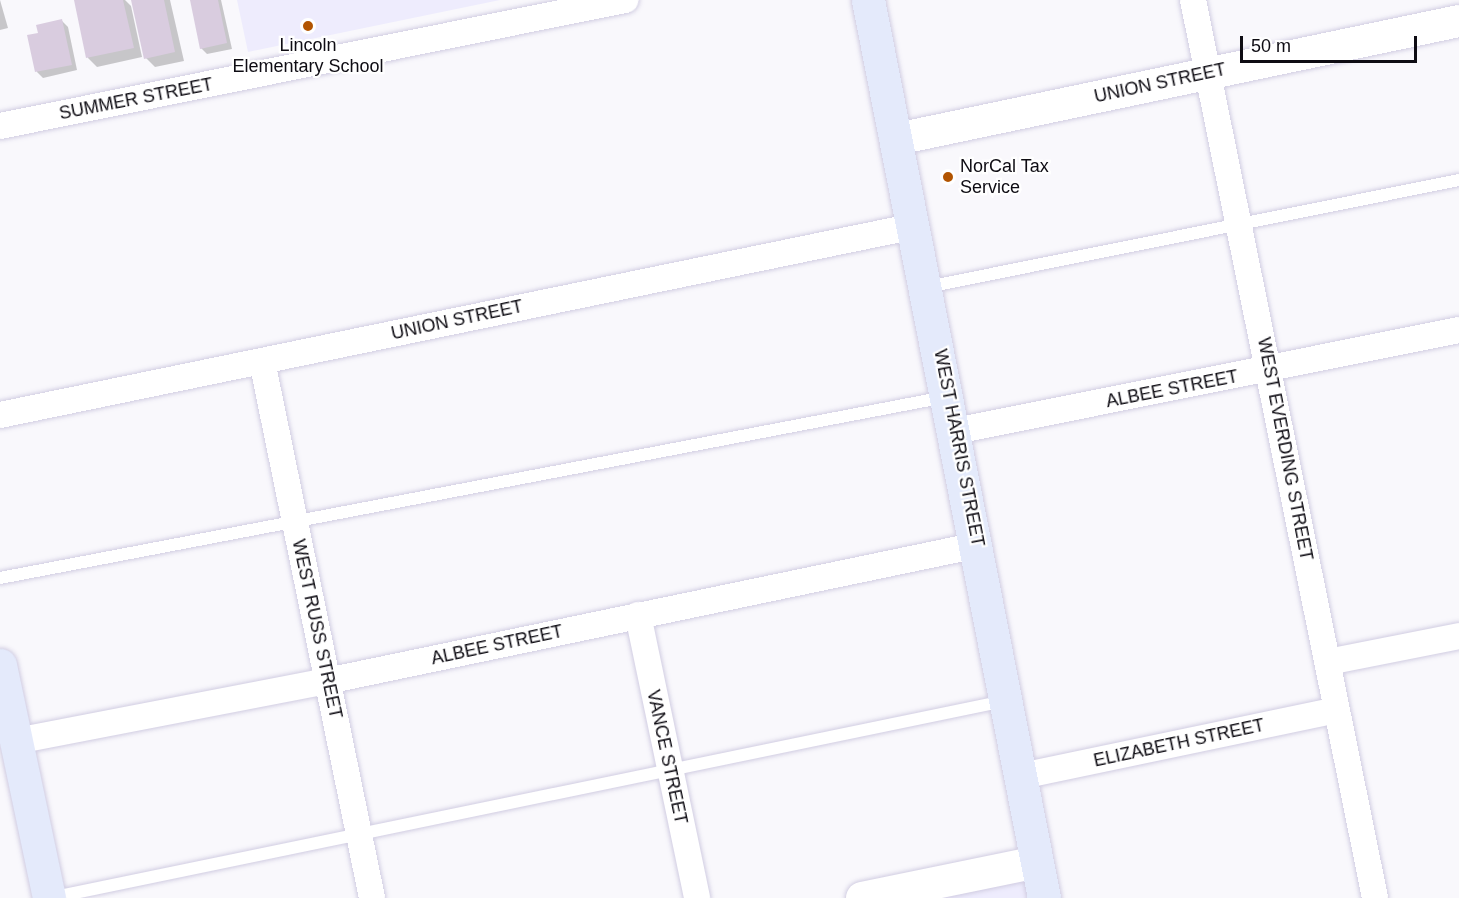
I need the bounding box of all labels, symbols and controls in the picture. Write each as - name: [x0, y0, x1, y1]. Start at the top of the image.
- marker: Lincoln Elementary School: [301, 19, 315, 33]
- scale bar: [1243, 24, 1420, 62]
- place label: Lincoln Elementary School: [232, 35, 384, 78]
- text: 50 m: [1251, 36, 1291, 56]
- street label: UNION STREET: [1092, 59, 1228, 107]
- street label: SUMMER STREET: [57, 74, 215, 124]
- place label: NorCal Tax Service: [960, 156, 1049, 198]
- marker: NorCal Tax Service: [941, 170, 955, 184]
- street label: UNION STREET: [389, 296, 525, 344]
- street label: WEST EVERDING STREET: [1253, 336, 1317, 562]
- street label: WEST HARRIS STREET: [929, 347, 989, 549]
- street label: ALBEE STREET: [1104, 366, 1240, 412]
- street label: WEST RUSS STREET: [287, 537, 347, 721]
- street label: ALBEE STREET: [429, 621, 565, 669]
- street label: VANCE STREET: [642, 688, 692, 826]
- street label: ELIZABETH STREET: [1092, 714, 1266, 772]

